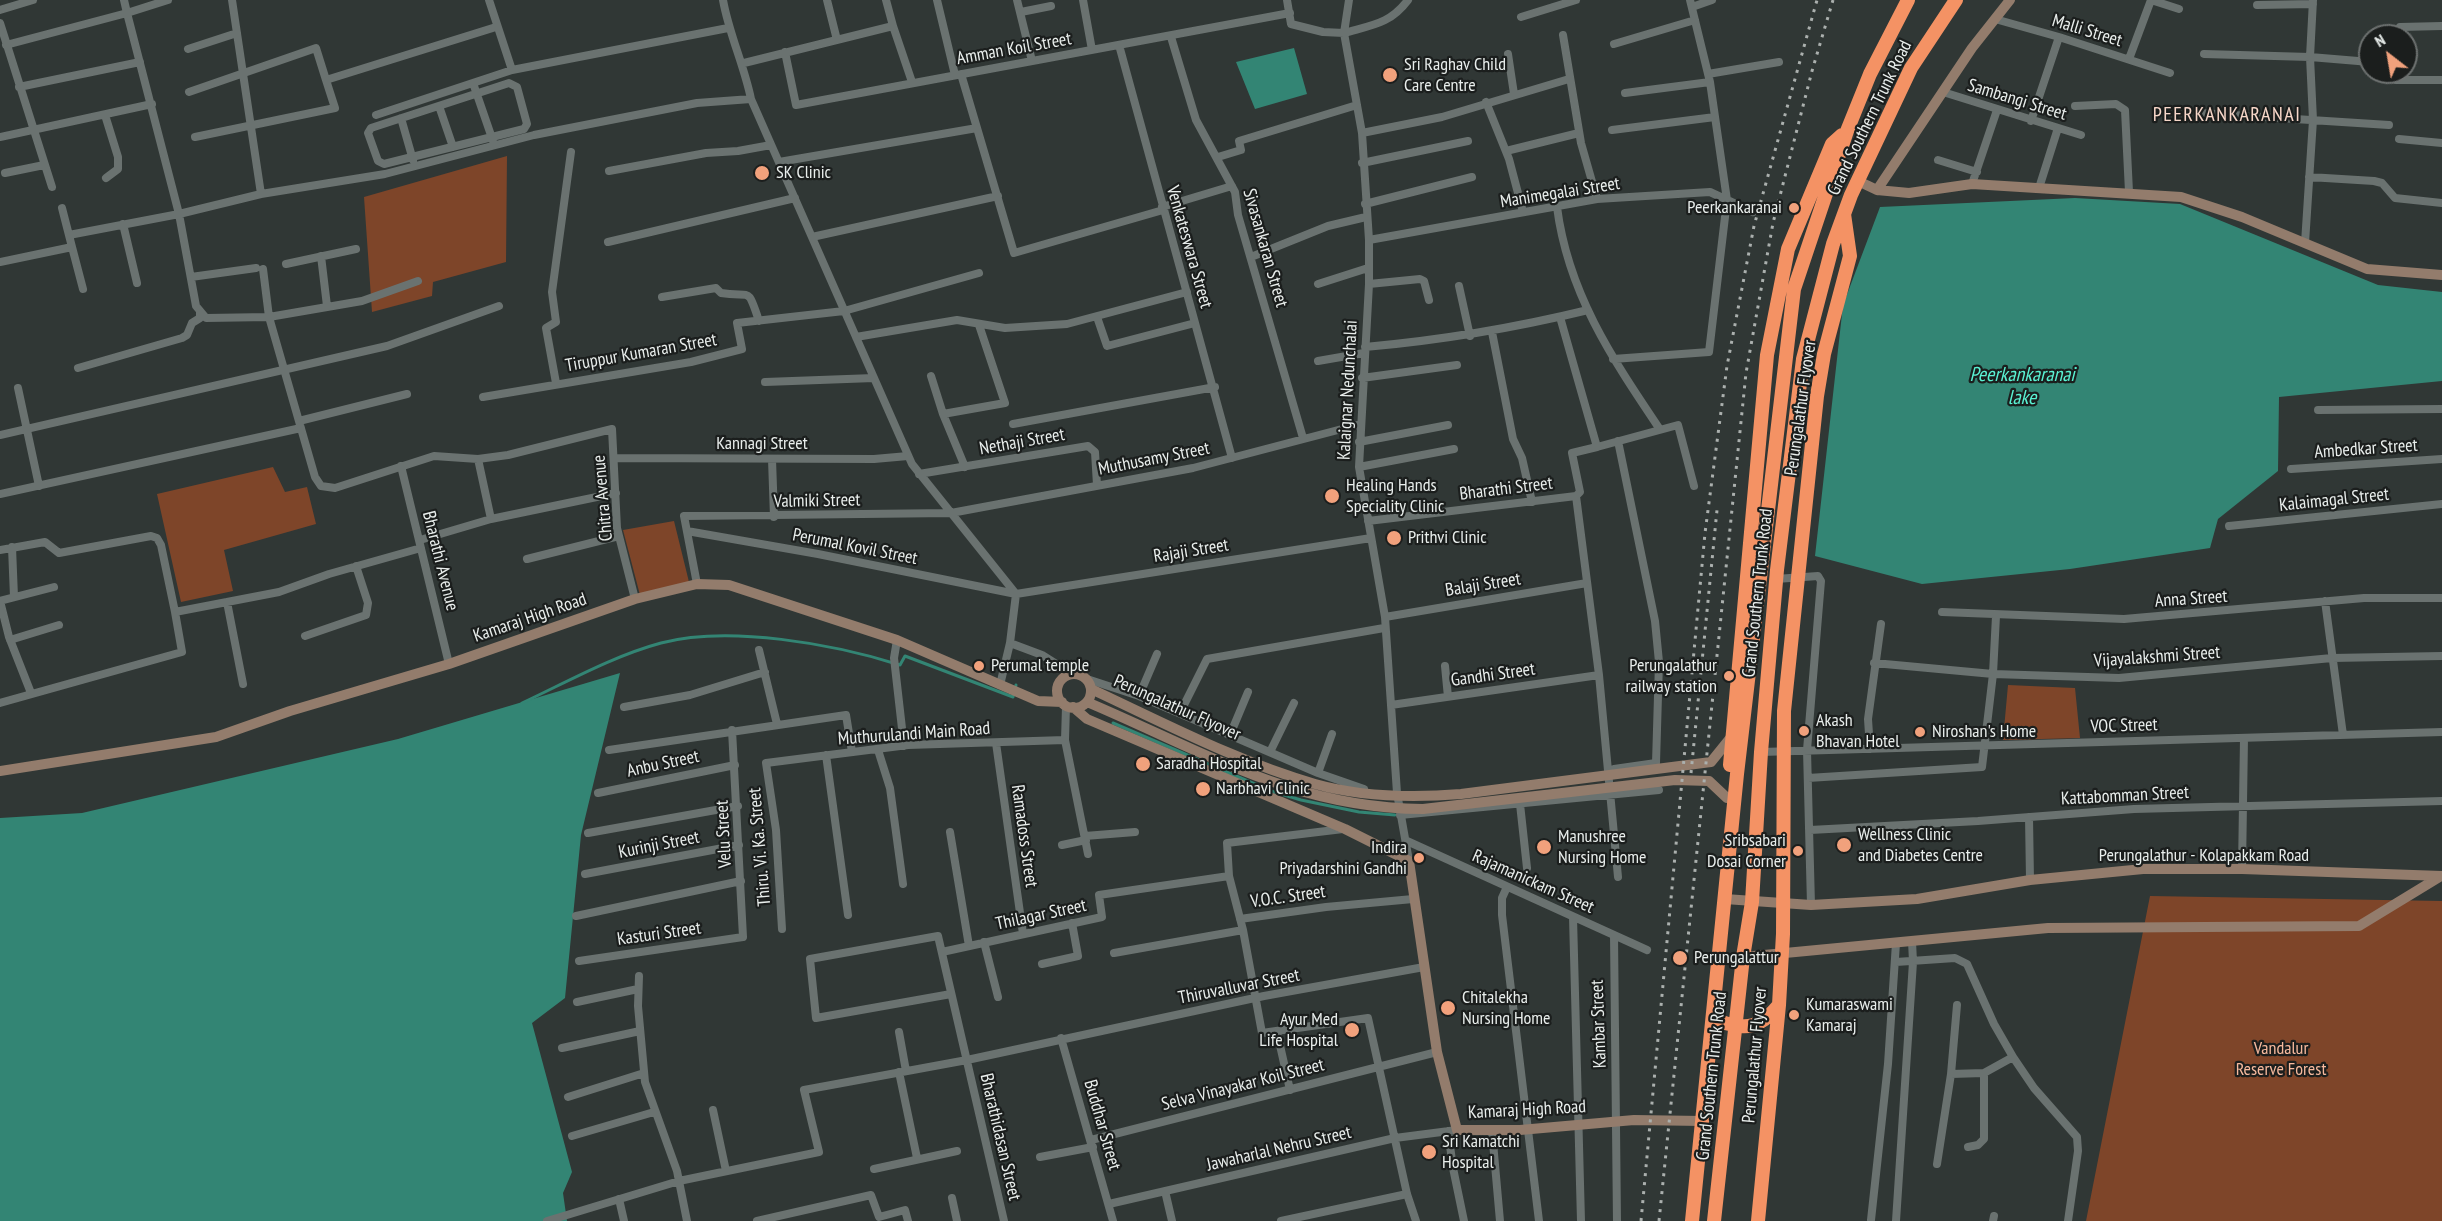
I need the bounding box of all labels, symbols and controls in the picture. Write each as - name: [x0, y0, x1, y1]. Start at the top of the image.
- street label: Malli Street: [2049, 10, 2125, 52]
- north arrow: [2358, 24, 2418, 84]
- street label: Amman Koil Street: [955, 28, 1073, 70]
- text: N: [2371, 29, 2389, 51]
- street label: Grand Southern Trunk Road: [1823, 37, 1917, 199]
- place label: Sri Raghav Child Care Centre: [1404, 54, 1506, 97]
- marker: Sri Raghav Child Care Centre: [1381, 66, 1399, 84]
- street label: Sambangi Street: [1965, 75, 2069, 125]
- district label: PEERKANKARANAI: [2153, 103, 2301, 127]
- place label: SK Clinic: [776, 162, 831, 184]
- marker: SK Clinic: [753, 164, 771, 182]
- street label: Manimegalai Street: [1499, 173, 1621, 213]
- street label: Venkateswara Street: [1161, 183, 1217, 311]
- street label: Sivasankaran Street: [1238, 186, 1292, 310]
- place label: Peerkankaranai: [1687, 197, 1782, 219]
- marker: Peerkankaranai: [1787, 201, 1801, 215]
- street label: Kalaignar Nedunchalai: [1334, 319, 1362, 461]
- street label: Tiruppur Kumaran Street: [564, 329, 718, 377]
- street label: Perungalathur Flyover: [1781, 339, 1821, 477]
- water label: Peerkankaranai lake: [1969, 363, 2075, 410]
- street label: Nethaji Street: [978, 424, 1066, 460]
- street label: Kannagi Street: [716, 433, 808, 455]
- street label: Ambedkar Street: [2314, 435, 2418, 463]
- street label: Muthusamy Street: [1097, 438, 1211, 480]
- street label: Chitra Avenue: [588, 454, 618, 542]
- street label: Bharathi Street: [1458, 473, 1554, 505]
- place label: Healing Hands Speciality Clinic: [1346, 475, 1444, 518]
- street label: Kalaimagal Street: [2278, 484, 2390, 516]
- marker: Healing Hands Speciality Clinic: [1323, 487, 1341, 505]
- street label: Valmiki Street: [774, 489, 860, 513]
- street label: Grand Southern Trunk Road: [1738, 508, 1778, 678]
- street label: Bharathi Avenue: [417, 509, 463, 613]
- street label: Perumal Kovil Street: [791, 524, 919, 570]
- place label: Prithvi Clinic: [1408, 527, 1487, 549]
- marker: Prithvi Clinic: [1385, 529, 1403, 547]
- street label: Rajaji Street: [1152, 534, 1230, 568]
- street label: Balaji Street: [1444, 568, 1522, 602]
- street label: Anna Street: [2154, 586, 2228, 612]
- street label: Kamaraj High Road: [471, 589, 589, 647]
- street label: Vijayalakshmi Street: [2093, 642, 2221, 672]
- place label: Perumal temple: [991, 655, 1089, 677]
- place label: Perungalathur railway station: [1626, 655, 1717, 698]
- street label: Gandhi Street: [1450, 658, 1536, 692]
- marker: Perumal temple: [972, 659, 986, 673]
- marker: Perungalathur railway station: [1722, 669, 1736, 683]
- street label: Perungalathur Flyover: [1110, 670, 1244, 746]
- place label: Akash Bhavan Hotel: [1816, 710, 1899, 752]
- street label: VOC Street: [2090, 714, 2158, 738]
- street label: Muthurulandi Main Road: [837, 718, 991, 750]
- place label: Niroshan's Home: [1932, 721, 2036, 743]
- marker: Akash Bhavan Hotel: [1797, 724, 1811, 738]
- marker: Niroshan's Home: [1913, 725, 1927, 739]
- street label: Anbu Street: [625, 746, 701, 782]
- place label: Saradha Hospital: [1156, 753, 1261, 775]
- marker: Saradha Hospital: [1134, 755, 1152, 773]
- place label: Narbhavi Clinic: [1216, 778, 1310, 800]
- marker: Narbhavi Clinic: [1194, 780, 1212, 798]
- street label: Kattabomman Street: [2061, 782, 2189, 810]
- street label: Ramadoss Street: [1006, 783, 1042, 889]
- street label: Thiru. Vi. Ka. Street: [744, 787, 776, 907]
- street label: Velu Street: [711, 799, 737, 869]
- place label: Wellness Clinic and Diabetes Centre: [1858, 824, 1983, 866]
- place label: Manushree Nursing Home: [1558, 826, 1646, 868]
- street label: Kurinji Street: [617, 827, 701, 863]
- place label: Sribsabari Dosai Corner: [1707, 830, 1786, 872]
- marker: Wellness Clinic and Diabetes Centre: [1835, 836, 1853, 854]
- place label: Indira Priyadarshini Gandhi: [1280, 837, 1407, 880]
- marker: Manushree Nursing Home: [1535, 838, 1553, 856]
- marker: Sribsabari Dosai Corner: [1791, 844, 1805, 858]
- street label: Rajamanickam Street: [1469, 845, 1597, 919]
- street label: Perungalathur - Kolapakkam Road: [2099, 845, 2309, 867]
- marker: Indira Priyadarshini Gandhi: [1412, 851, 1426, 865]
- street label: V.O.C. Street: [1249, 881, 1327, 913]
- street label: Thilagar Street: [994, 895, 1088, 935]
- street label: Kasturi Street: [616, 917, 702, 951]
- place label: Perungalattur: [1694, 947, 1779, 969]
- marker: Perungalattur: [1671, 949, 1689, 967]
- street label: Thiruvalluvar Street: [1176, 965, 1302, 1009]
- street label: Kambar Street: [1587, 979, 1611, 1069]
- street label: Perungalathur Flyover: [1738, 986, 1772, 1124]
- place label: Chitalekha Nursing Home: [1462, 987, 1550, 1030]
- street label: Grand Southern Trunk Road: [1692, 991, 1732, 1161]
- place label: Kumaraswami Kamaraj: [1806, 994, 1893, 1036]
- marker: Chitalekha Nursing Home: [1439, 999, 1457, 1017]
- marker: Kumaraswami Kamaraj: [1787, 1008, 1801, 1022]
- place label: Ayur Med Life Hospital: [1259, 1009, 1338, 1052]
- marker: Ayur Med Life Hospital: [1343, 1021, 1361, 1039]
- park label: Vandalur Reserve Forest: [2236, 1038, 2326, 1080]
- street label: Selva Vinayakar Koil Street: [1160, 1054, 1326, 1116]
- street label: Bharathidasan Street: [975, 1071, 1025, 1203]
- street label: Buddhar Street: [1079, 1077, 1125, 1173]
- street label: Kamaraj High Road: [1467, 1096, 1587, 1124]
- street label: Jawaharlal Nehru Street: [1205, 1122, 1353, 1176]
- place label: Sri Kamatchi Hospital: [1442, 1131, 1520, 1174]
- marker: Sri Kamatchi Hospital: [1420, 1143, 1438, 1161]

